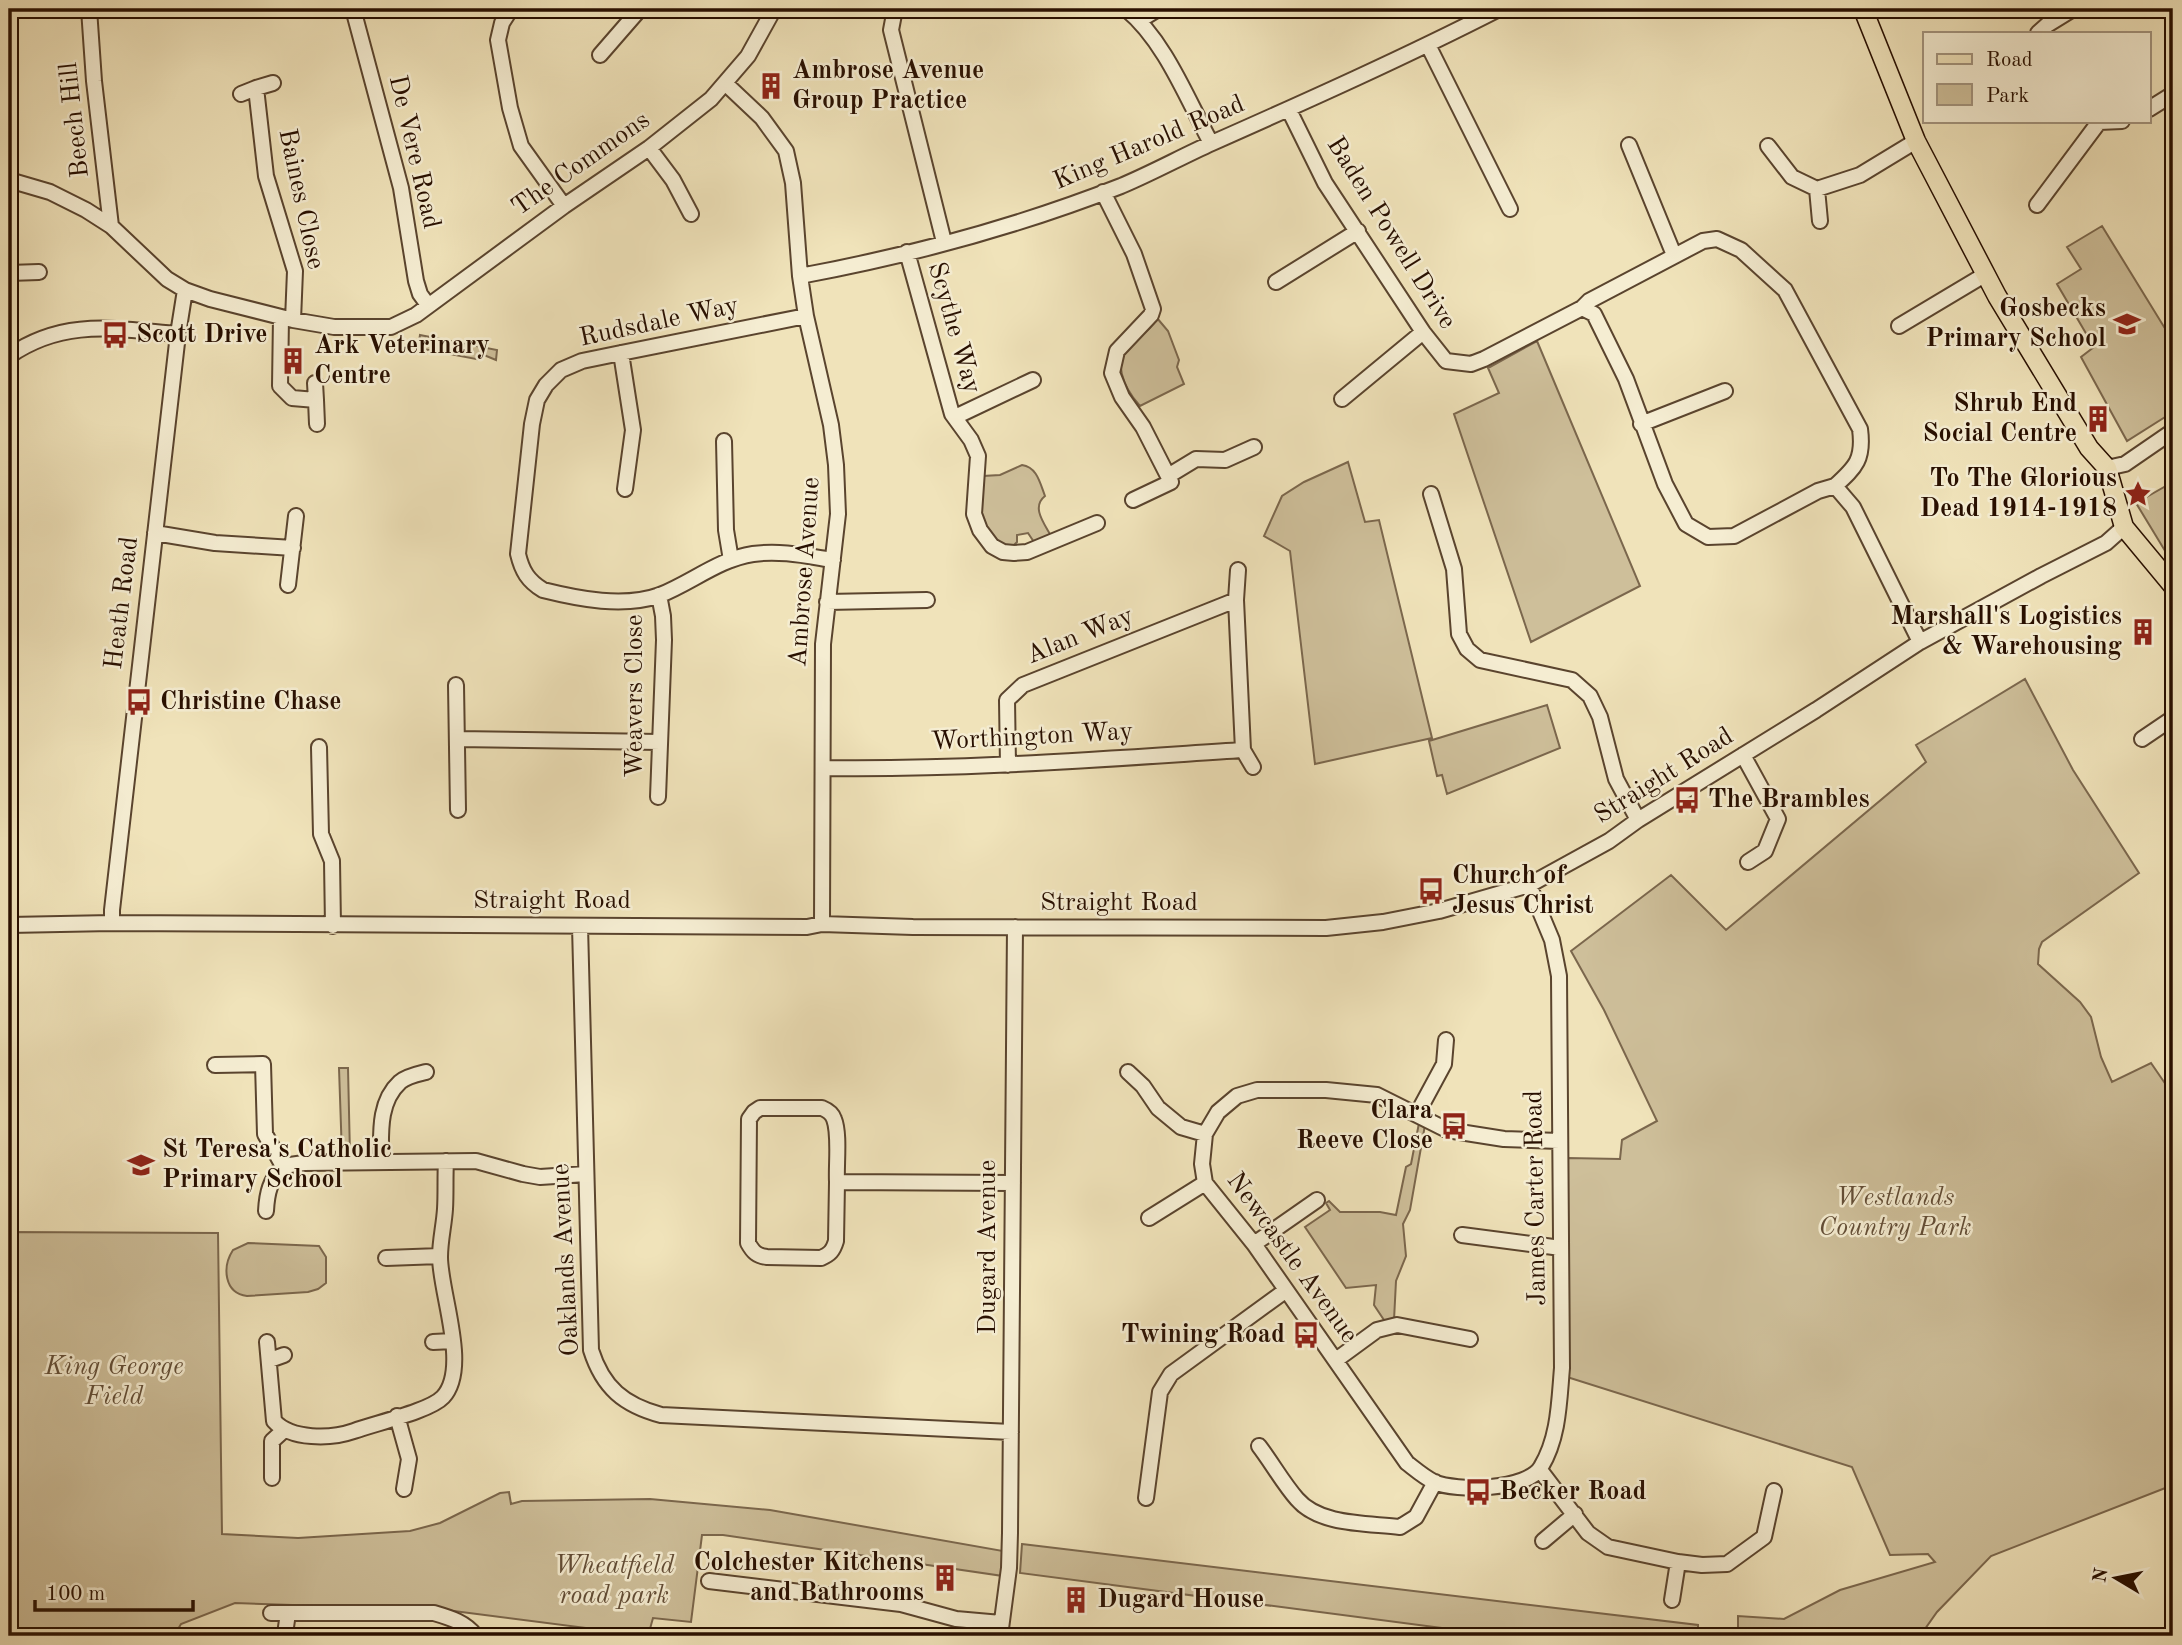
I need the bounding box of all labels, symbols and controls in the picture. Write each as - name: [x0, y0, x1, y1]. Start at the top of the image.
- legend: [1923, 32, 2150, 122]
- text: Road: [1986, 50, 2033, 71]
- place label: Ambrose Avenue Group Practice: [792, 58, 984, 114]
- street label: Beech Hill: [56, 61, 94, 179]
- building icon: Ambrose Avenue Group Practice: [756, 71, 786, 101]
- street label: De Vere Road: [384, 73, 444, 231]
- text: Park: [1986, 86, 2029, 107]
- street label: King Harold Road: [1050, 91, 1248, 195]
- street label: The Commons: [507, 107, 655, 221]
- street label: Baines Close: [273, 126, 329, 272]
- street label: Baden Powell Drive: [1321, 132, 1461, 334]
- street label: Scythe Way: [923, 259, 985, 397]
- street label: Rudsdale Way: [577, 292, 741, 352]
- place label: Gosbecks Primary School: [1926, 296, 2106, 352]
- school or university icon: Gosbecks Primary School: [2112, 309, 2142, 339]
- bus stop icon: Scott Drive: [100, 320, 130, 350]
- place label: Scott Drive: [136, 322, 268, 348]
- place label: Ark Veterinary Centre: [314, 333, 490, 389]
- building icon: Ark Veterinary Centre: [278, 346, 308, 376]
- place label: Shrub End Social Centre: [1923, 391, 2077, 447]
- building icon: Shrub End Social Centre: [2083, 404, 2113, 434]
- place label: To The Glorious Dead 1914-1918: [1920, 466, 2117, 522]
- street label: Ambrose Avenue: [785, 476, 825, 668]
- place icon: To The Glorious Dead 1914-1918: [2123, 479, 2153, 509]
- street label: Heath Road: [101, 535, 143, 671]
- street label: Alan Way: [1023, 603, 1137, 669]
- place label: Marshall's Logistics & Warehousing: [1890, 604, 2123, 660]
- street label: Weavers Close: [622, 614, 648, 778]
- building icon: Marshall's Logistics & Warehousing: [2128, 617, 2158, 647]
- bus stop icon: Christine Chase: [124, 687, 154, 717]
- place label: Christine Chase: [160, 689, 341, 715]
- street label: Worthington Way: [930, 719, 1134, 755]
- street label: Straight Road: [1590, 723, 1738, 829]
- bus stop icon: The Brambles: [1672, 785, 1702, 815]
- place label: The Brambles: [1708, 787, 1870, 813]
- place label: Church of Jesus Christ: [1452, 863, 1594, 919]
- bus stop icon: Church of Jesus Christ: [1416, 876, 1446, 906]
- street label: Straight Road: [473, 888, 631, 914]
- street label: Straight Road: [1040, 890, 1198, 916]
- street label: James Carter Road: [1521, 1090, 1551, 1306]
- place label: Clara Reeve Close: [1296, 1098, 1433, 1154]
- bus stop icon: Clara Reeve Close: [1439, 1111, 1469, 1141]
- place label: St Teresa's Catholic Primary School: [162, 1137, 392, 1193]
- school or university icon: St Teresa's Catholic Primary School: [126, 1150, 156, 1180]
- street label: Dugard Avenue: [975, 1159, 1001, 1335]
- street label: Oaklands Avenue: [548, 1163, 584, 1357]
- street label: Newcastle Avenue: [1221, 1168, 1363, 1348]
- park label: Westlands Country Park: [1819, 1185, 1971, 1241]
- bus stop icon: Twining Road: [1291, 1320, 1321, 1350]
- place label: Twining Road: [1121, 1322, 1285, 1348]
- park label: King George Field: [43, 1354, 184, 1410]
- bus stop icon: Becker Road: [1463, 1477, 1493, 1507]
- place label: Becker Road: [1499, 1479, 1647, 1505]
- north arrow: [2080, 1544, 2150, 1614]
- place label: Colchester Kitchens and Bathrooms: [693, 1550, 924, 1606]
- park label: Wheatfield road park: [554, 1553, 674, 1609]
- building icon: Colchester Kitchens and Bathrooms: [930, 1563, 960, 1593]
- text: N: [2091, 1566, 2112, 1584]
- scale bar: [35, 1568, 192, 1612]
- text: 100 m: [46, 1584, 105, 1605]
- building icon: Dugard House: [1061, 1585, 1091, 1615]
- place label: Dugard House: [1097, 1587, 1264, 1613]

